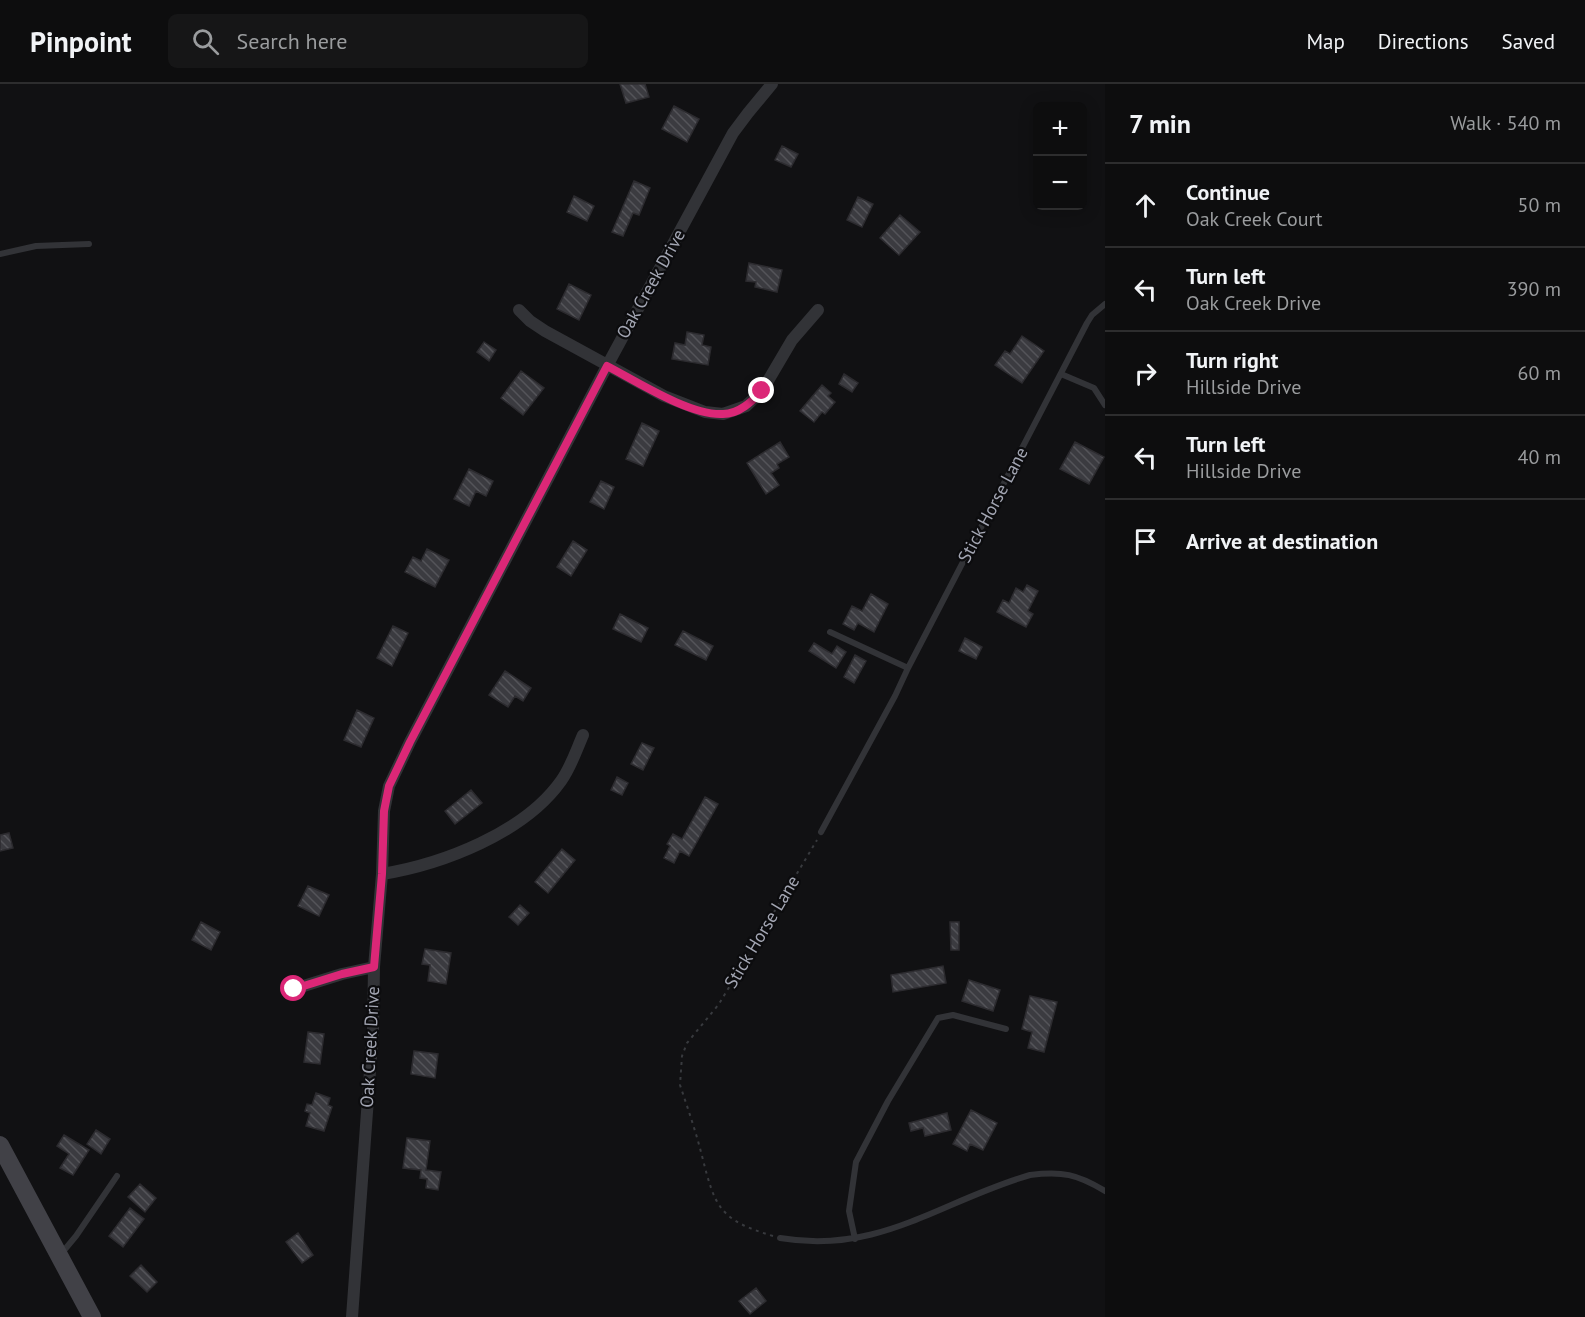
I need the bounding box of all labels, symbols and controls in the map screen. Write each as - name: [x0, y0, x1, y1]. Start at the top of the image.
- search box: [168, 14, 588, 68]
- text: Pinpoint: [30, 23, 132, 60]
- icon: search: [189, 25, 222, 58]
- text: Search here: [237, 27, 347, 55]
- text: Map: [1306, 28, 1345, 55]
- text: Directions: [1378, 28, 1469, 55]
- text: Saved: [1502, 28, 1555, 55]
- map controls: [1033, 102, 1087, 210]
- button: +: [1033, 102, 1087, 156]
- text: 7 min: [1129, 107, 1191, 140]
- text: Walk · 540 m: [1450, 110, 1561, 136]
- button: −: [1033, 156, 1087, 210]
- text: Continue: [1186, 178, 1270, 206]
- icon: ahead: [1129, 189, 1162, 222]
- text: 50 m: [1518, 192, 1561, 218]
- text: Oak Creek Court: [1186, 206, 1323, 232]
- street label: Oak Creek Drive: [611, 225, 690, 342]
- text: Turn left: [1186, 262, 1266, 290]
- icon: left: [1129, 273, 1162, 306]
- text: 390 m: [1507, 276, 1561, 302]
- text: Oak Creek Drive: [1186, 290, 1321, 316]
- text: Turn right: [1186, 346, 1278, 374]
- icon: right: [1129, 357, 1162, 390]
- text: 60 m: [1518, 360, 1561, 386]
- text: Hillside Drive: [1186, 374, 1301, 400]
- route end: [748, 377, 774, 403]
- text: Turn left: [1186, 430, 1266, 458]
- icon: left: [1129, 441, 1162, 474]
- street label: Stick Horse Lane: [952, 443, 1033, 567]
- text: 40 m: [1518, 444, 1561, 470]
- text: Hillside Drive: [1186, 458, 1301, 484]
- icon: arrive: [1129, 525, 1162, 558]
- text: Arrive at destination: [1186, 527, 1378, 555]
- street label: Stick Horse Lane: [719, 871, 804, 992]
- route start: [280, 975, 306, 1001]
- street label: Oak Creek Drive: [355, 986, 384, 1108]

